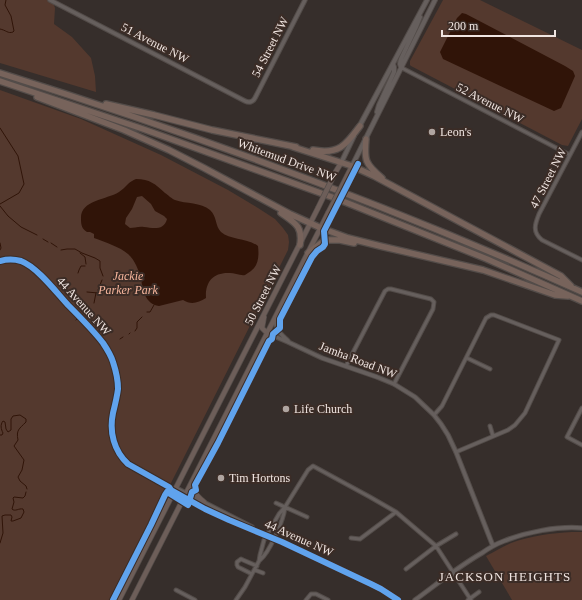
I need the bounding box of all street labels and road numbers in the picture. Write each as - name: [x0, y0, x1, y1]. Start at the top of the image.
- street label: 54 Street NW: [249, 14, 292, 80]
- street label: 51 Avenue NW: [119, 20, 192, 66]
- street label: 52 Avenue NW: [454, 80, 527, 126]
- street label: Whitemud Drive NW: [236, 136, 339, 185]
- street label: 47 Street NW: [527, 145, 570, 211]
- street label: 50 Street NW: [242, 262, 285, 328]
- street label: 44 Avenue NW: [54, 274, 114, 339]
- street label: Jamha Road NW: [317, 339, 399, 381]
- street label: 44 Avenue NW: [262, 517, 336, 560]

